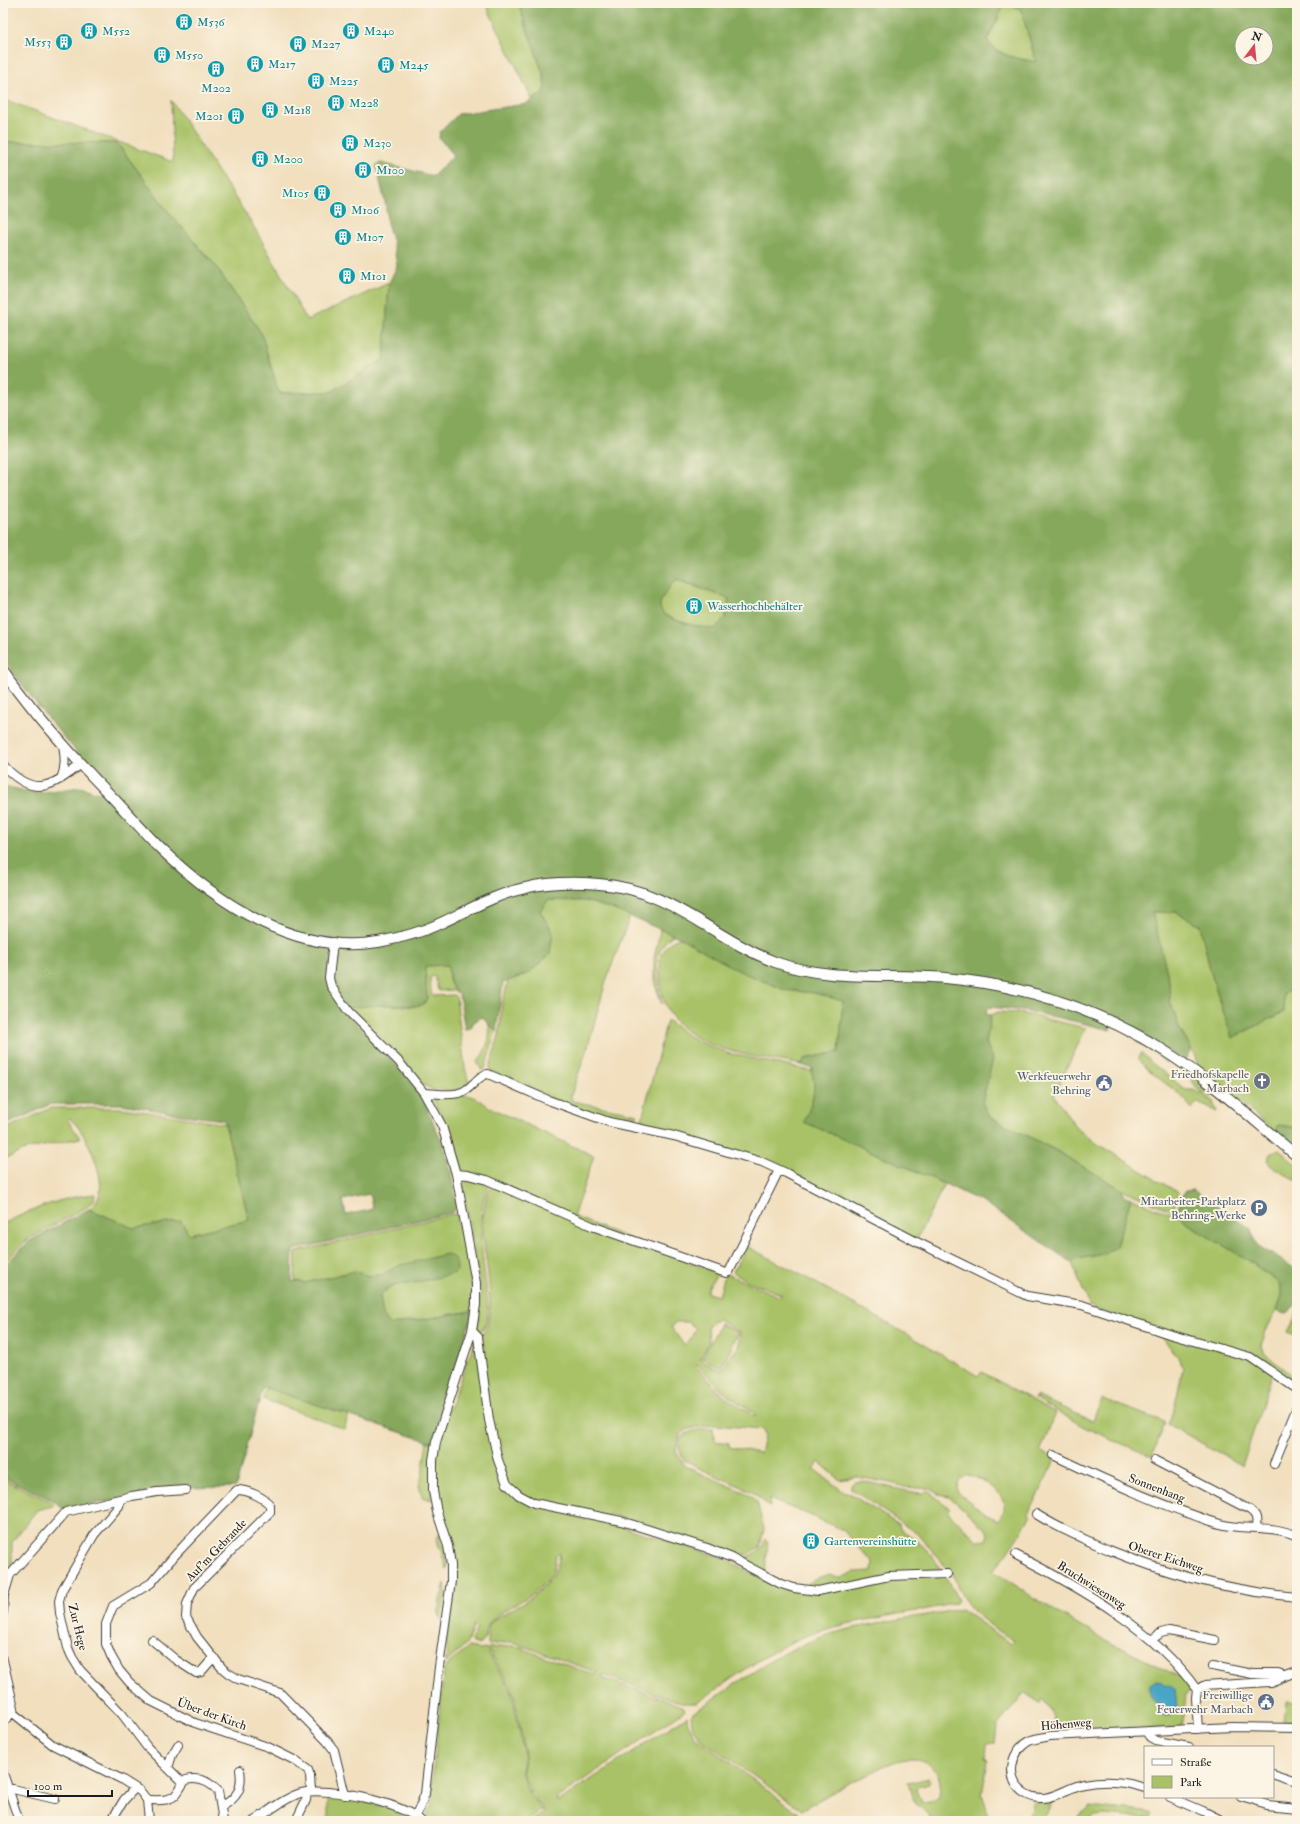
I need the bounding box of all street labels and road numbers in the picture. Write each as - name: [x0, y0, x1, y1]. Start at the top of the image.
- street label: Sonnenhang: [1126, 1471, 1188, 1506]
- street label: Auf'm Gebrande: [182, 1516, 250, 1585]
- street label: Oberer Eichweg: [1126, 1538, 1206, 1577]
- street label: Bruchwiesenweg: [1055, 1558, 1130, 1613]
- street label: Zur Hege: [64, 1602, 91, 1652]
- street label: Über der Kirch: [175, 1695, 249, 1734]
- street label: Höhenweg: [1040, 1715, 1093, 1734]

